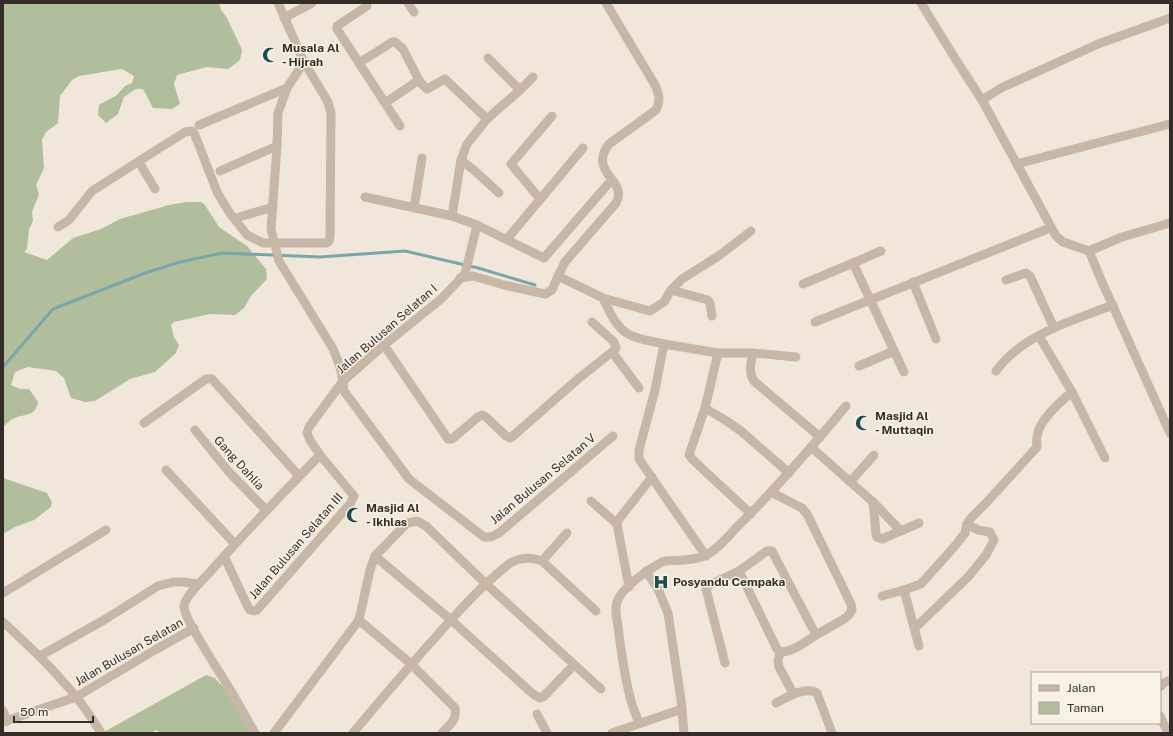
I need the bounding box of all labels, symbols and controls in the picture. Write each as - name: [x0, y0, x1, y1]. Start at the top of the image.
- place label: Musala Al - Hijrah: [282, 41, 339, 69]
- mosque icon: Musala Al - Hijrah: [261, 46, 279, 64]
- street label: Jalan Bulusan Selatan I: [334, 281, 440, 377]
- place label: Masjid Al - Muttaqin: [875, 409, 934, 437]
- mosque icon: Masjid Al - Muttaqin: [854, 414, 872, 432]
- street label: Jalan Bulusan Selatan V: [488, 431, 598, 527]
- street label: Gang Dahlia: [211, 433, 267, 493]
- street label: Jalan Bulusan Selatan III: [246, 490, 346, 602]
- place label: Masjid Al - Ikhlas: [366, 501, 419, 529]
- mosque icon: Masjid Al - Ikhlas: [345, 506, 363, 524]
- hospital icon: Posyandu Cempaka: [652, 573, 670, 591]
- place label: Posyandu Cempaka: [673, 575, 785, 589]
- street label: Jalan Bulusan Selatan: [72, 615, 186, 689]
- legend: [1031, 672, 1161, 724]
- text: Jalan: [1067, 681, 1096, 695]
- scale bar: [14, 698, 93, 724]
- text: Taman: [1067, 701, 1104, 715]
- text: 50 m: [20, 705, 48, 719]

